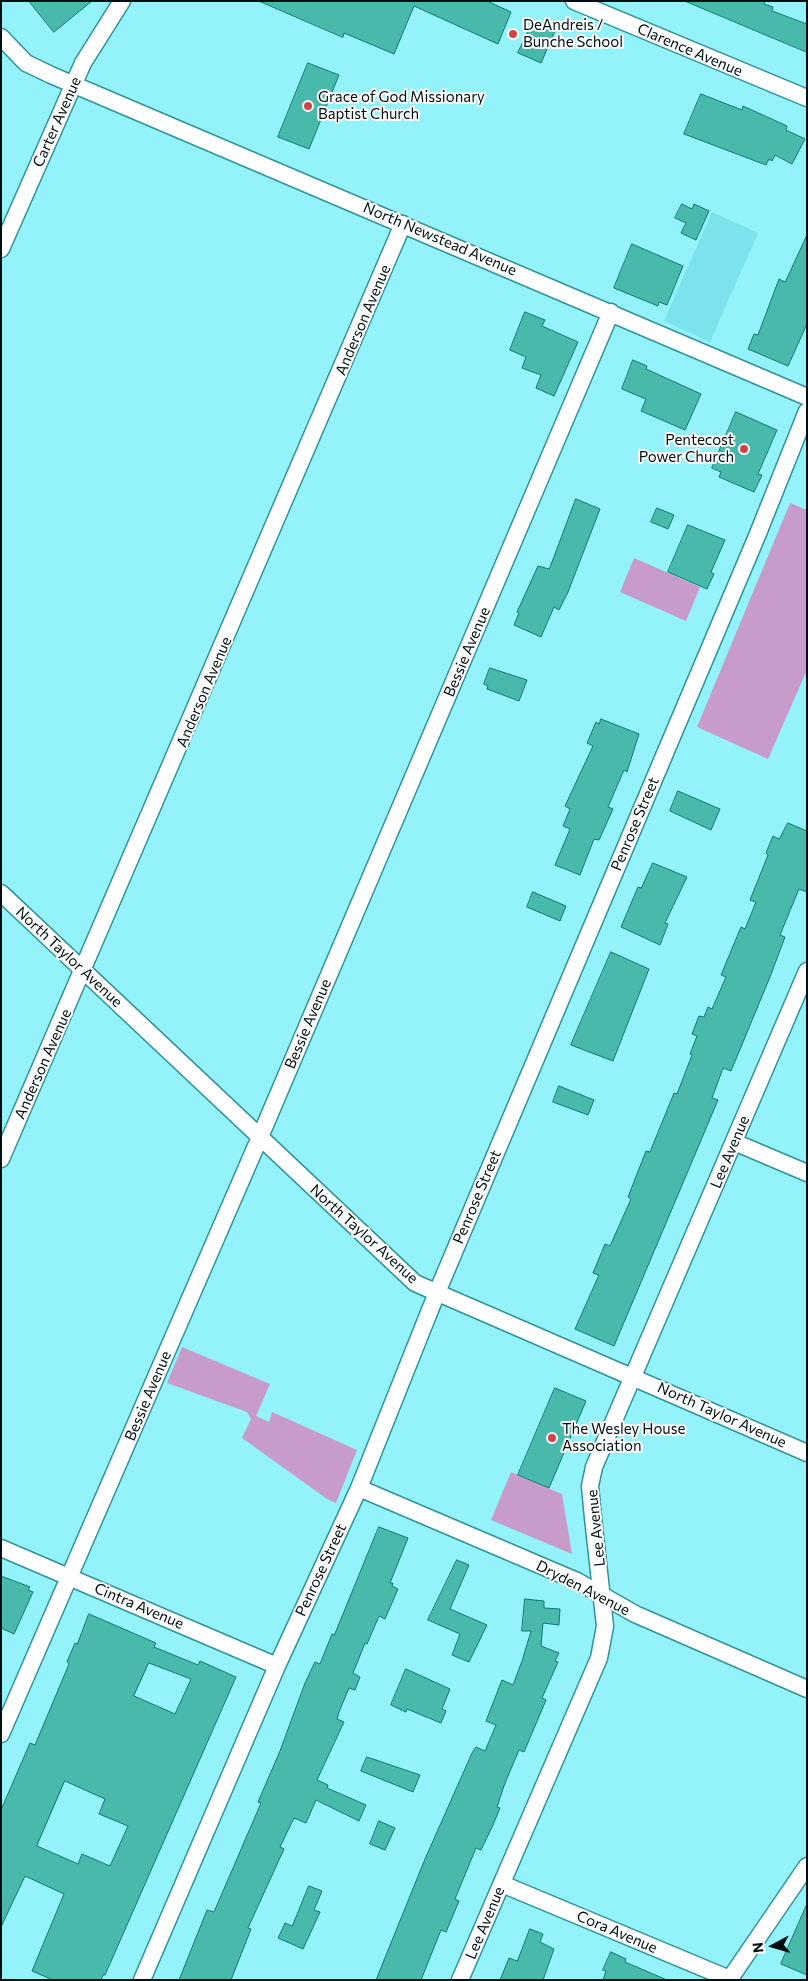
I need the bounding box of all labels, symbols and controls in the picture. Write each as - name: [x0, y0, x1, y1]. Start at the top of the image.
- place label: DeAndreis / Bunche School: [523, 16, 623, 51]
- street label: Clarence Avenue: [635, 20, 745, 80]
- marker: DeAndreis / Bunche School: [507, 28, 519, 40]
- street label: Carter Avenue: [29, 74, 85, 170]
- place label: Grace of God Missionary Baptist Church: [318, 88, 485, 123]
- marker: Grace of God Missionary Baptist Church: [302, 100, 314, 112]
- street label: North Newstead Avenue: [361, 198, 519, 280]
- street label: Anderson Avenue: [332, 262, 394, 378]
- place label: Pentecost Power Church: [639, 431, 734, 466]
- marker: Pentecost Power Church: [738, 443, 750, 455]
- street label: Bessie Avenue: [440, 604, 494, 700]
- street label: Anderson Avenue: [173, 634, 235, 750]
- street label: Penrose Street: [607, 774, 663, 874]
- street label: North Taylor Avenue: [12, 903, 126, 1011]
- street label: Bessie Avenue: [281, 976, 335, 1072]
- street label: Anderson Avenue: [11, 1006, 75, 1122]
- street label: Lee Avenue: [707, 1113, 753, 1191]
- street label: Penrose Street: [449, 1147, 505, 1247]
- street label: North Taylor Avenue: [306, 1181, 422, 1287]
- street label: Bessie Avenue: [121, 1348, 175, 1444]
- street label: North Taylor Avenue: [655, 1378, 789, 1452]
- place label: The Wesley House Association: [562, 1420, 685, 1455]
- marker: The Wesley House Association: [546, 1432, 558, 1444]
- street label: Lee Avenue: [583, 1489, 609, 1567]
- street label: Penrose Street: [292, 1521, 350, 1619]
- street label: Dryden Avenue: [533, 1557, 633, 1619]
- street label: Cintra Avenue: [92, 1579, 186, 1633]
- street label: Lee Avenue: [462, 1884, 508, 1962]
- street label: Cora Avenue: [574, 1907, 660, 1957]
- north arrow: [748, 1921, 798, 1971]
- text: N: [749, 1942, 767, 1954]

